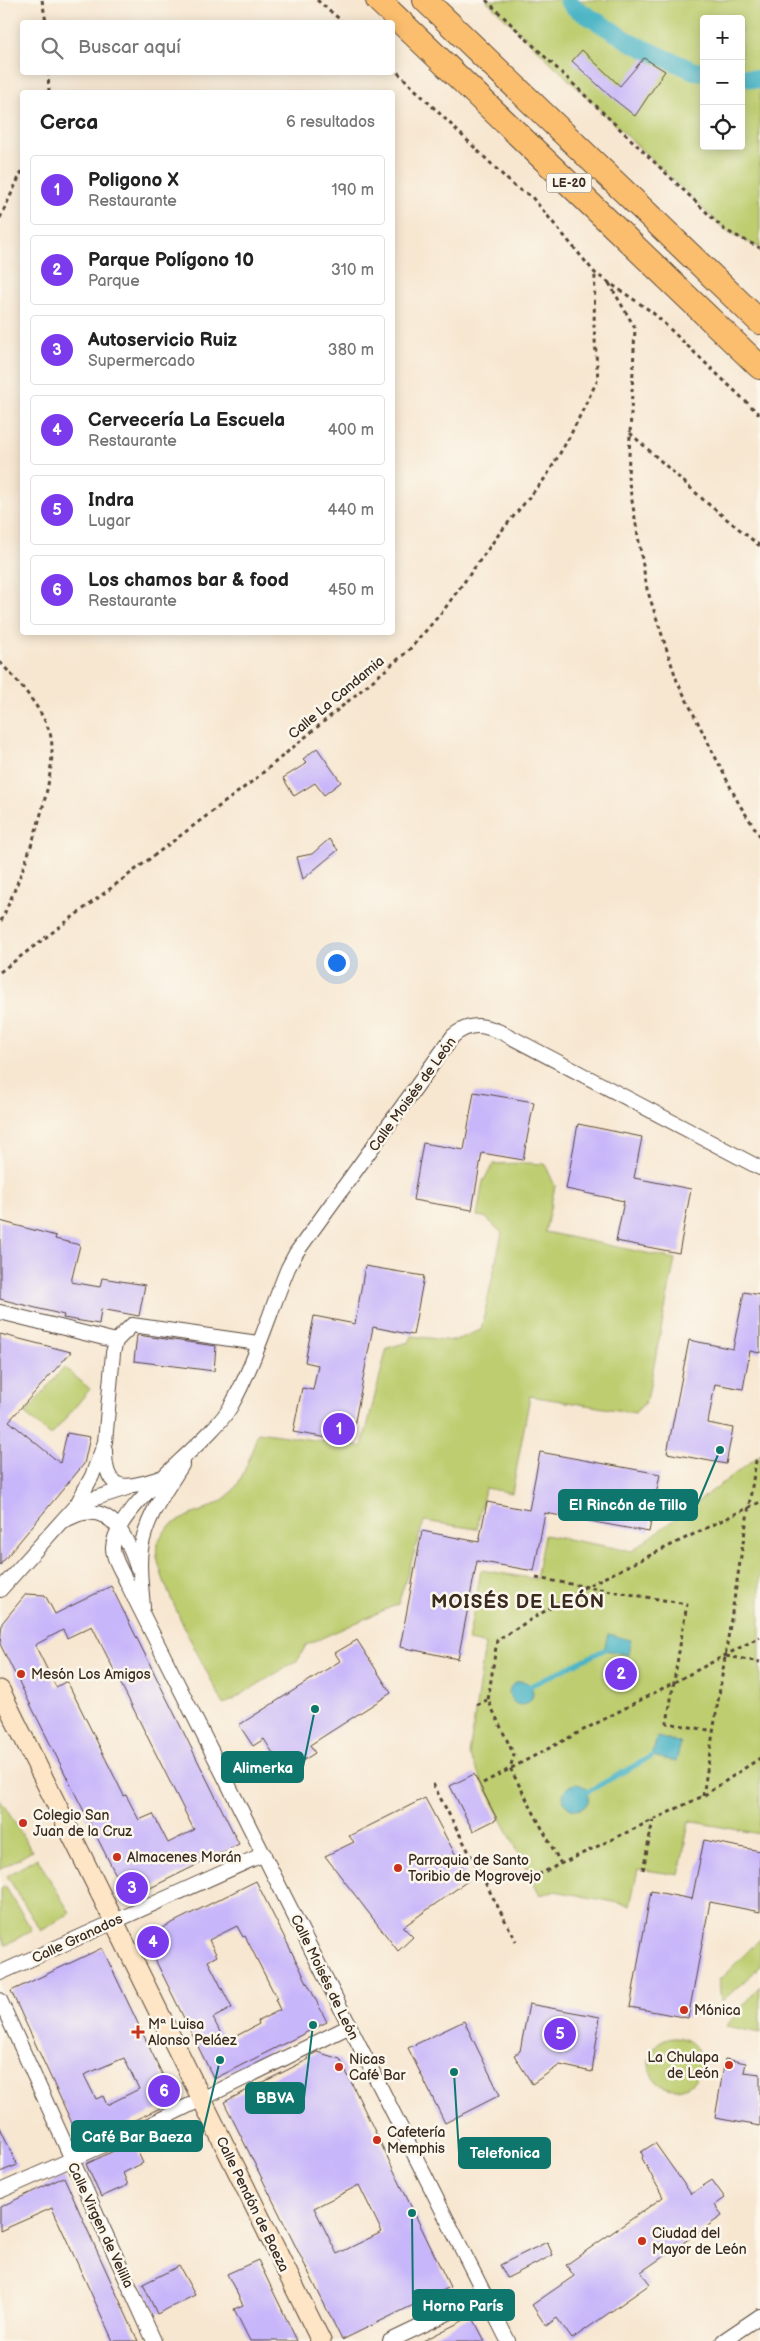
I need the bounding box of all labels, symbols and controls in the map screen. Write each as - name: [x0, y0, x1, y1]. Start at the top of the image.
- map controls: [700, 15, 745, 150]
- button: +: [700, 15, 745, 60]
- search box: [20, 20, 395, 75]
- icon: search: [38, 34, 66, 62]
- text: Buscar aquí: [78, 36, 181, 59]
- button: −: [700, 60, 745, 105]
- button: locate: [700, 105, 745, 150]
- text: Cerca: [40, 110, 98, 135]
- text: 6 resultados: [286, 113, 375, 132]
- text: Poligono X: [88, 169, 179, 192]
- road number: LE-20: [546, 174, 592, 192]
- text: 1: [54, 181, 60, 200]
- text: 190 m: [332, 181, 374, 200]
- text: Restaurante: [88, 192, 177, 211]
- text: Parque Polígono 10: [88, 249, 254, 272]
- text: 2: [52, 261, 62, 280]
- text: 310 m: [331, 261, 374, 280]
- text: Parque: [88, 272, 140, 291]
- text: Autoservicio Ruiz: [88, 329, 237, 352]
- text: 3: [52, 341, 62, 360]
- text: 380 m: [328, 341, 374, 360]
- text: Supermercado: [88, 352, 195, 371]
- text: Cervecería La Escuela: [88, 409, 285, 432]
- text: 4: [52, 421, 62, 440]
- text: 400 m: [328, 421, 374, 440]
- text: Restaurante: [88, 432, 177, 451]
- text: Indra: [88, 489, 134, 512]
- text: 5: [52, 501, 62, 520]
- text: 440 m: [328, 501, 374, 520]
- text: Lugar: [88, 512, 130, 531]
- text: Los chamos bar & food: [88, 569, 289, 592]
- text: 6: [52, 581, 62, 600]
- text: 450 m: [328, 581, 374, 600]
- text: Restaurante: [88, 592, 177, 611]
- street label: Calle La Candamia: [285, 652, 388, 742]
- your location: [324, 950, 350, 976]
- street label: Calle Moisés de León: [365, 1034, 460, 1155]
- pin: 1: [323, 1410, 355, 1448]
- callout: El Rincón de Tillo: [559, 1490, 697, 1520]
- text: El Rincón de Tillo: [569, 1496, 688, 1515]
- district label: MOISÉS DE LEÓN: [431, 1589, 605, 1614]
- pin: 2: [605, 1655, 637, 1693]
- place label: Mesón Los Amigos: [31, 1666, 151, 1683]
- marker: Mesón Los Amigos: [15, 1668, 27, 1680]
- callout: Alimerka: [222, 1752, 303, 1782]
- text: Alimerka: [232, 1759, 293, 1778]
- place label: Colegio San Juan de la Cruz: [33, 1807, 132, 1840]
- marker: Colegio San Juan de la Cruz: [17, 1817, 29, 1829]
- place label: Almacenes Morán: [127, 1849, 242, 1866]
- marker: Almacenes Morán: [111, 1851, 123, 1863]
- place label: Parroquia de Santo Toribio de Mogrovejo: [408, 1852, 541, 1885]
- marker: Parroquia de Santo Toribio de Mogrovejo: [392, 1862, 404, 1874]
- pin: 3: [116, 1869, 148, 1907]
- street label: Calle Granados: [29, 1910, 125, 1967]
- street label: Calle Moisés de León: [287, 1912, 362, 2043]
- pin: 4: [137, 1923, 169, 1961]
- place label: Mónica: [694, 2002, 741, 2019]
- marker: Mónica: [678, 2004, 690, 2016]
- pin: 5: [544, 2015, 576, 2053]
- place label: Mª Luisa Alonso Peláez: [148, 2016, 237, 2049]
- marker: Mª Luisa Alonso Peláez: [132, 2026, 144, 2038]
- place label: La Chulapa de León: [647, 2049, 719, 2082]
- place label: Nicas Café Bar: [349, 2051, 406, 2084]
- marker: La Chulapa de León: [723, 2059, 735, 2071]
- marker: Nicas Café Bar: [333, 2061, 345, 2073]
- pin: 6: [148, 2072, 180, 2110]
- callout: BBVA: [246, 2083, 304, 2113]
- text: BBVA: [256, 2089, 295, 2108]
- callout: Café Bar Baeza: [72, 2121, 202, 2151]
- place label: Cafetería Memphis: [387, 2124, 446, 2157]
- text: Café Bar Baeza: [82, 2128, 192, 2147]
- street label: Calle Pendón de Baeza: [212, 2134, 293, 2275]
- marker: Cafetería Memphis: [371, 2134, 383, 2146]
- callout: Telefonica: [459, 2138, 550, 2168]
- text: Telefonica: [470, 2144, 540, 2163]
- street label: Calle Virgen de Velilla: [64, 2160, 137, 2291]
- place label: Ciudad del Mayor de León: [652, 2225, 747, 2258]
- marker: Ciudad del Mayor de León: [636, 2235, 648, 2247]
- callout: Horno París: [413, 2290, 514, 2320]
- text: Horno París: [422, 2297, 504, 2316]

